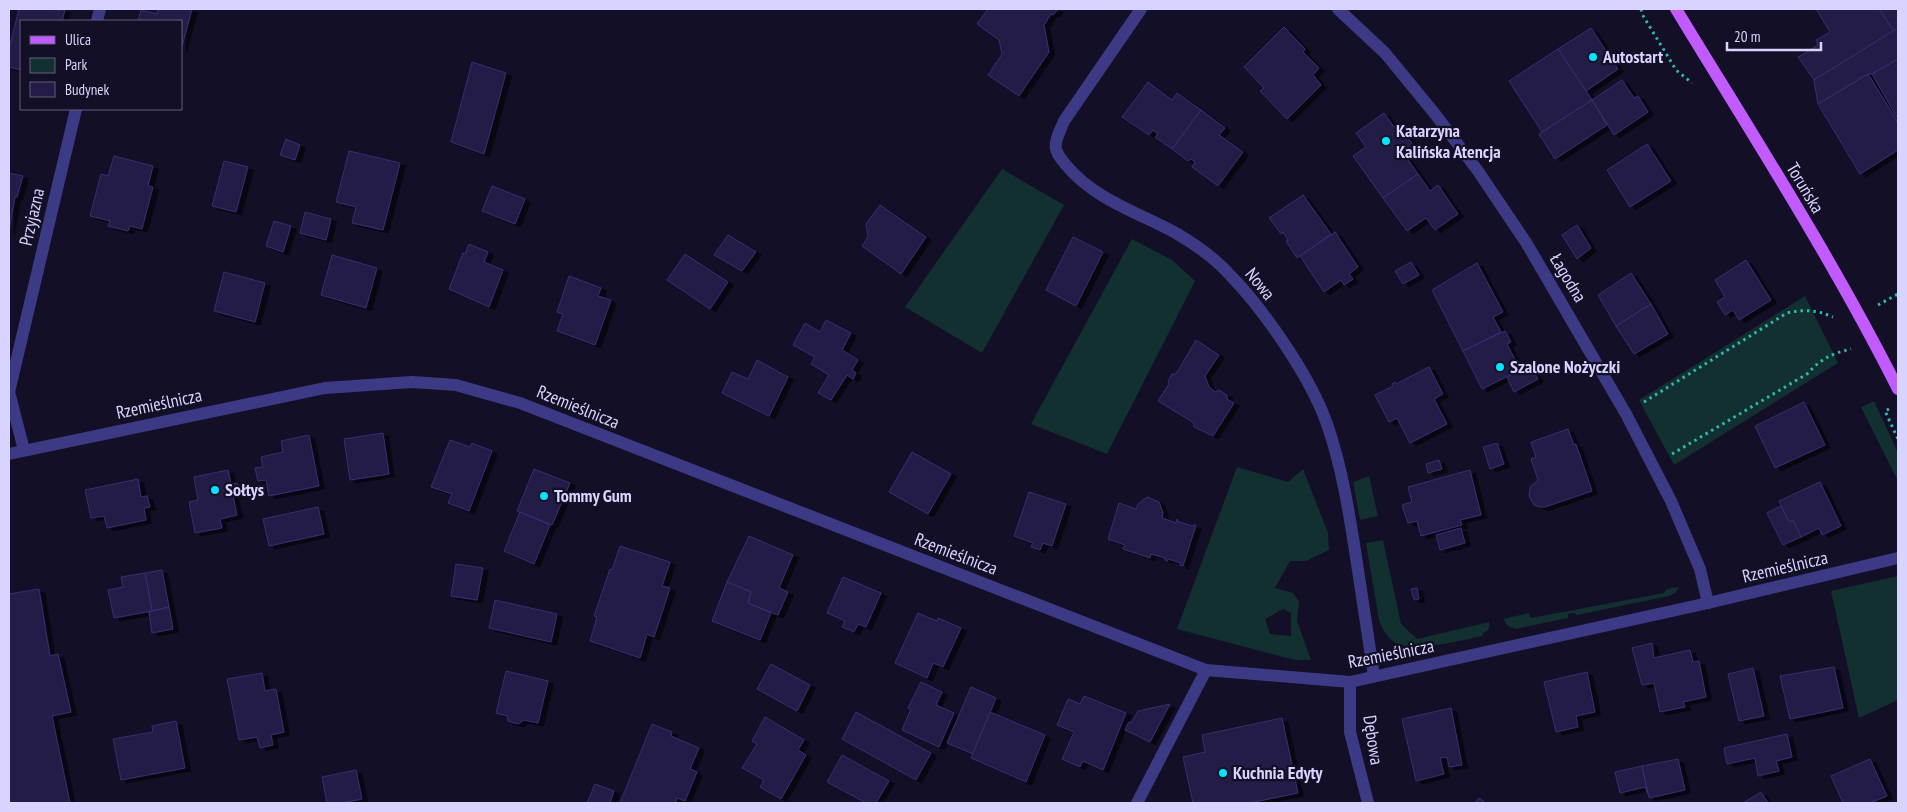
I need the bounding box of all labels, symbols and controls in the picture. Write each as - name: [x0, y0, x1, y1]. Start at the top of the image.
- legend: [20, 20, 182, 110]
- scale bar: [1727, 20, 1821, 52]
- text: 20 m: [1734, 27, 1760, 46]
- text: Ulica: [65, 30, 91, 49]
- place label: Autostart: [1602, 45, 1664, 68]
- marker: Autostart: [1587, 51, 1599, 63]
- text: Park: [65, 55, 87, 74]
- text: Budynek: [65, 80, 109, 99]
- place label: Katarzyna Kalińska Atencja: [1396, 119, 1501, 163]
- marker: Katarzyna Kalińska Atencja: [1380, 135, 1392, 147]
- street label: Toruńska: [1781, 158, 1829, 217]
- street label: Przyjazna: [14, 186, 49, 248]
- street label: Łagodna: [1545, 249, 1592, 306]
- street label: Nowa: [1240, 263, 1280, 305]
- place label: Szalone Nożyczki: [1510, 355, 1620, 378]
- marker: Szalone Nożyczki: [1494, 361, 1506, 373]
- street label: Rzemieślnicza: [534, 380, 623, 433]
- street label: Rzemieślnicza: [114, 383, 204, 424]
- place label: Sołtys: [225, 478, 264, 501]
- marker: Sołtys: [209, 484, 221, 496]
- place label: Tommy Gum: [554, 484, 632, 507]
- marker: Tommy Gum: [538, 490, 550, 502]
- street label: Rzemieślnicza: [911, 527, 1001, 580]
- street label: Rzemieślnicza: [1740, 546, 1830, 588]
- street label: Rzemieślnicza: [1346, 634, 1436, 673]
- street label: Dębowa: [1358, 713, 1389, 766]
- place label: Kuchnia Edyty: [1233, 761, 1323, 784]
- marker: Kuchnia Edyty: [1217, 767, 1229, 779]

